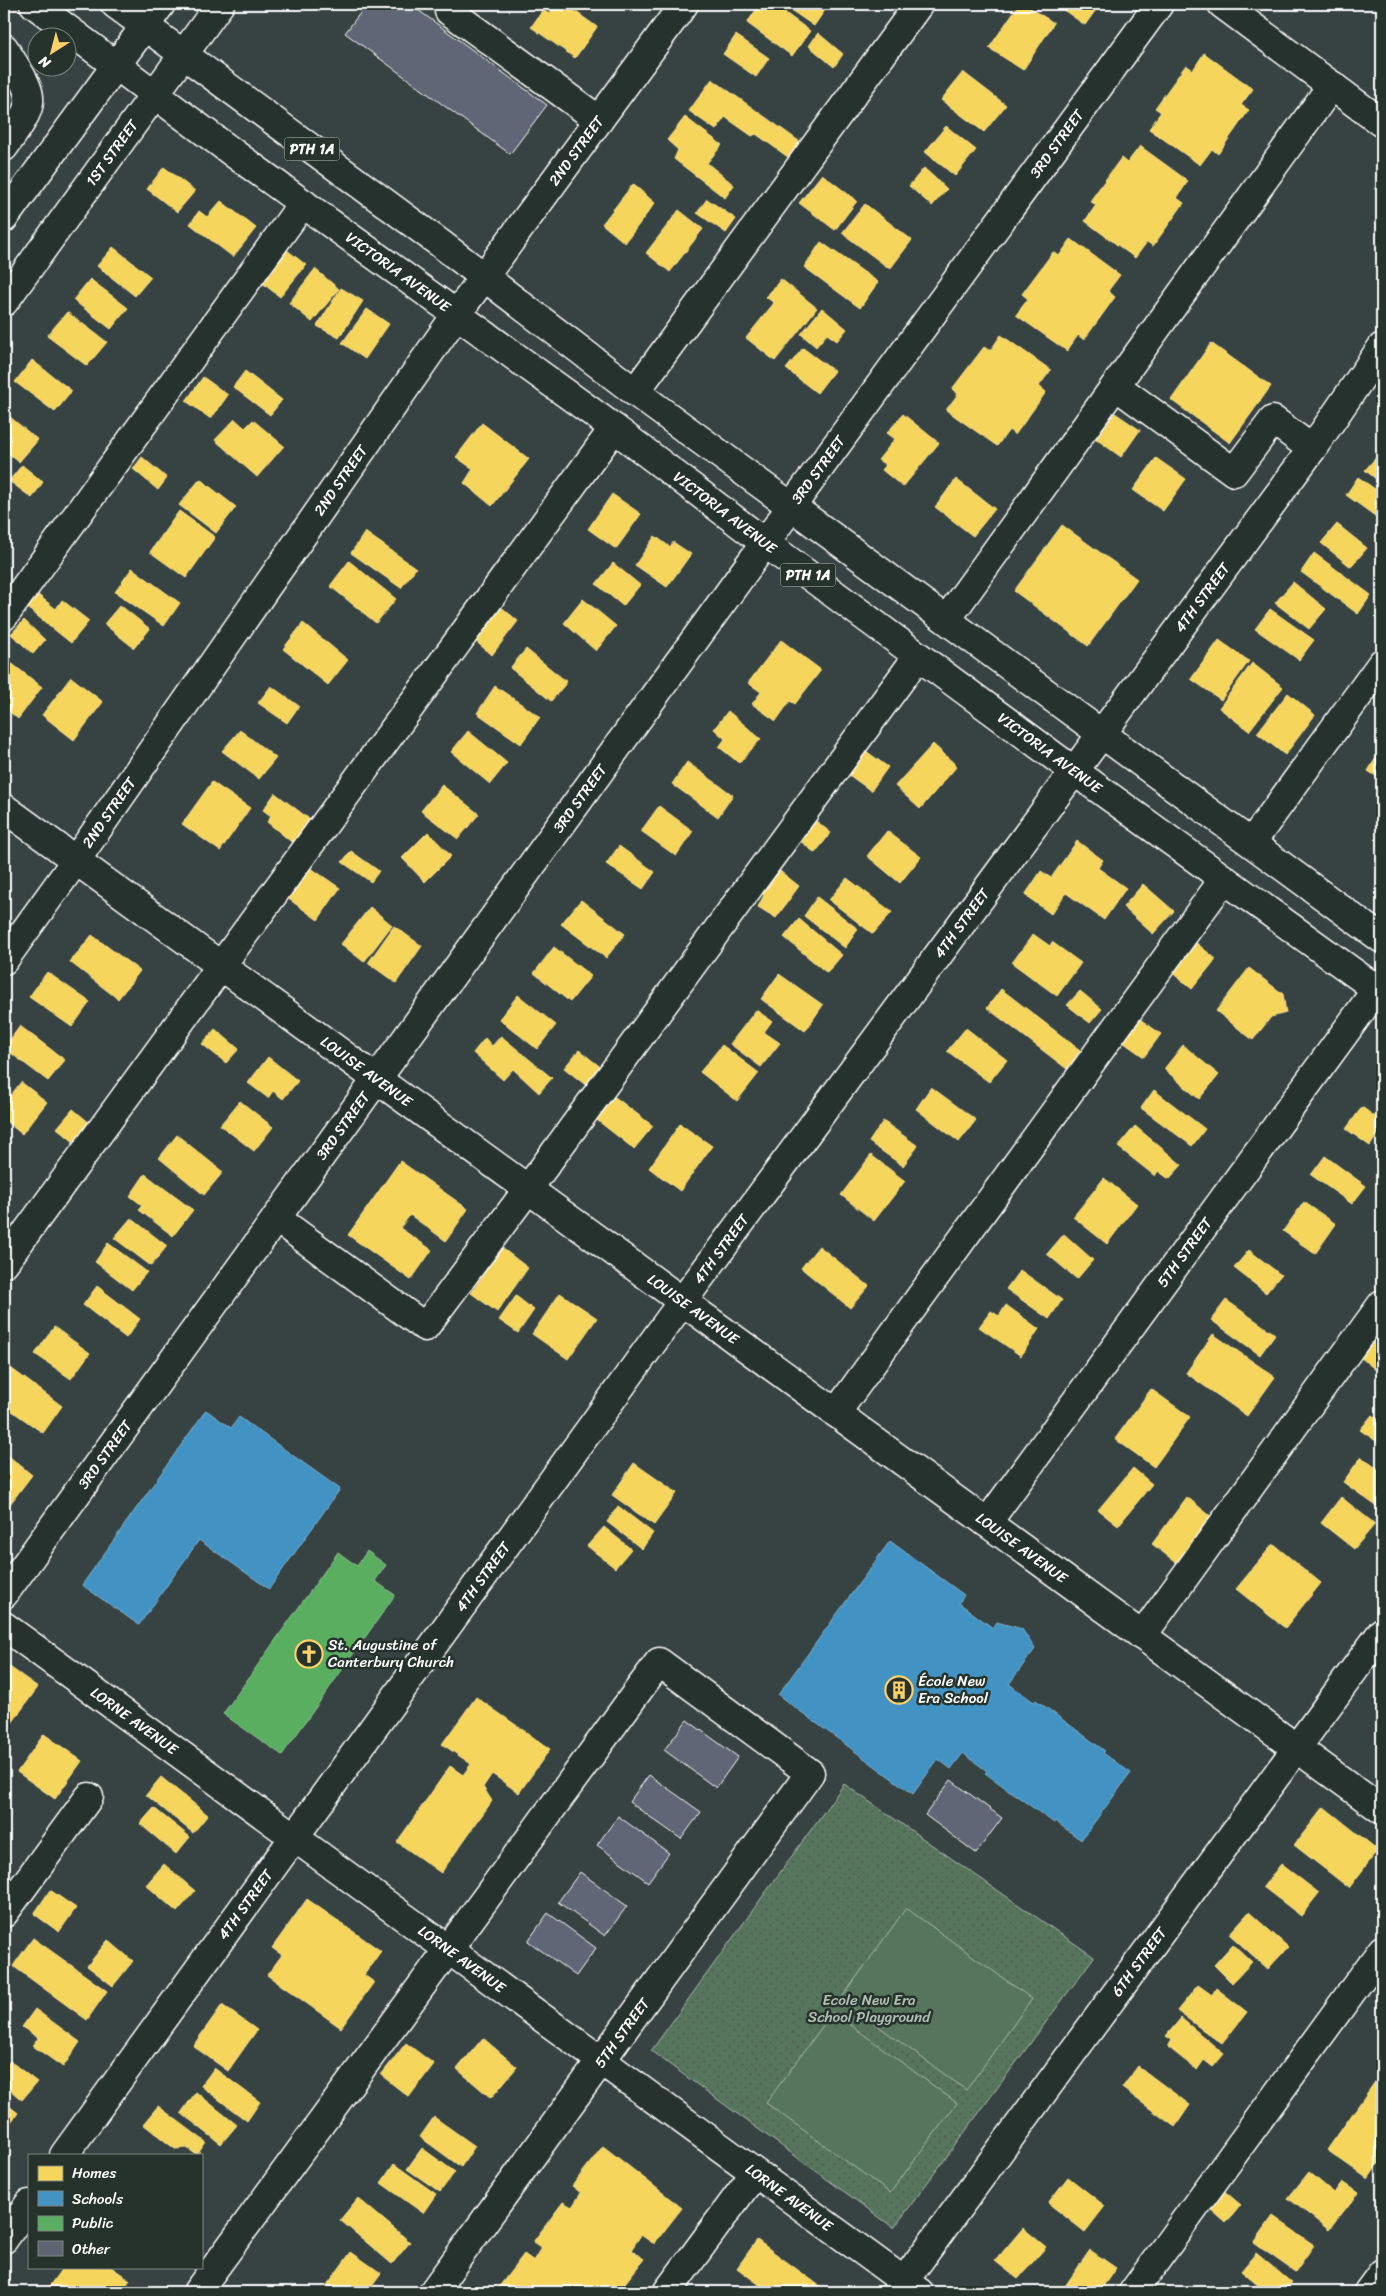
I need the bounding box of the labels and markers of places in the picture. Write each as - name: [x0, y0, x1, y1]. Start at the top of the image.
- place label: St. Augustine of Canterbury Church: [328, 1632, 454, 1675]
- church icon: St. Augustine of Canterbury Church: [294, 1639, 324, 1669]
- place label: École New Era School: [918, 1668, 989, 1711]
- building icon: École New Era School: [884, 1675, 914, 1705]

